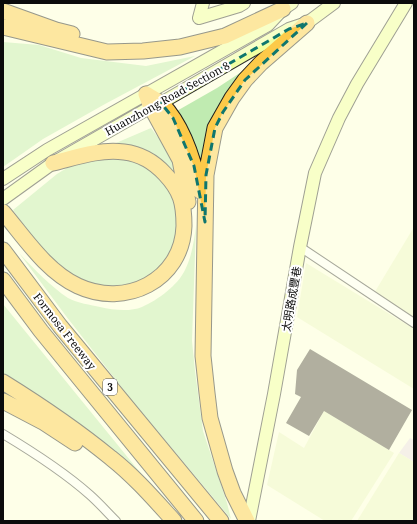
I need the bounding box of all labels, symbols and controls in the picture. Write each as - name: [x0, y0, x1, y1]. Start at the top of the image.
- street label: Huanzhong Road Section 8: [102, 57, 232, 139]
- street label: 太明路成豐巷: [278, 265, 304, 333]
- street label: Formosa Freeway: [30, 290, 100, 373]
- road number: 3: [103, 379, 117, 395]

